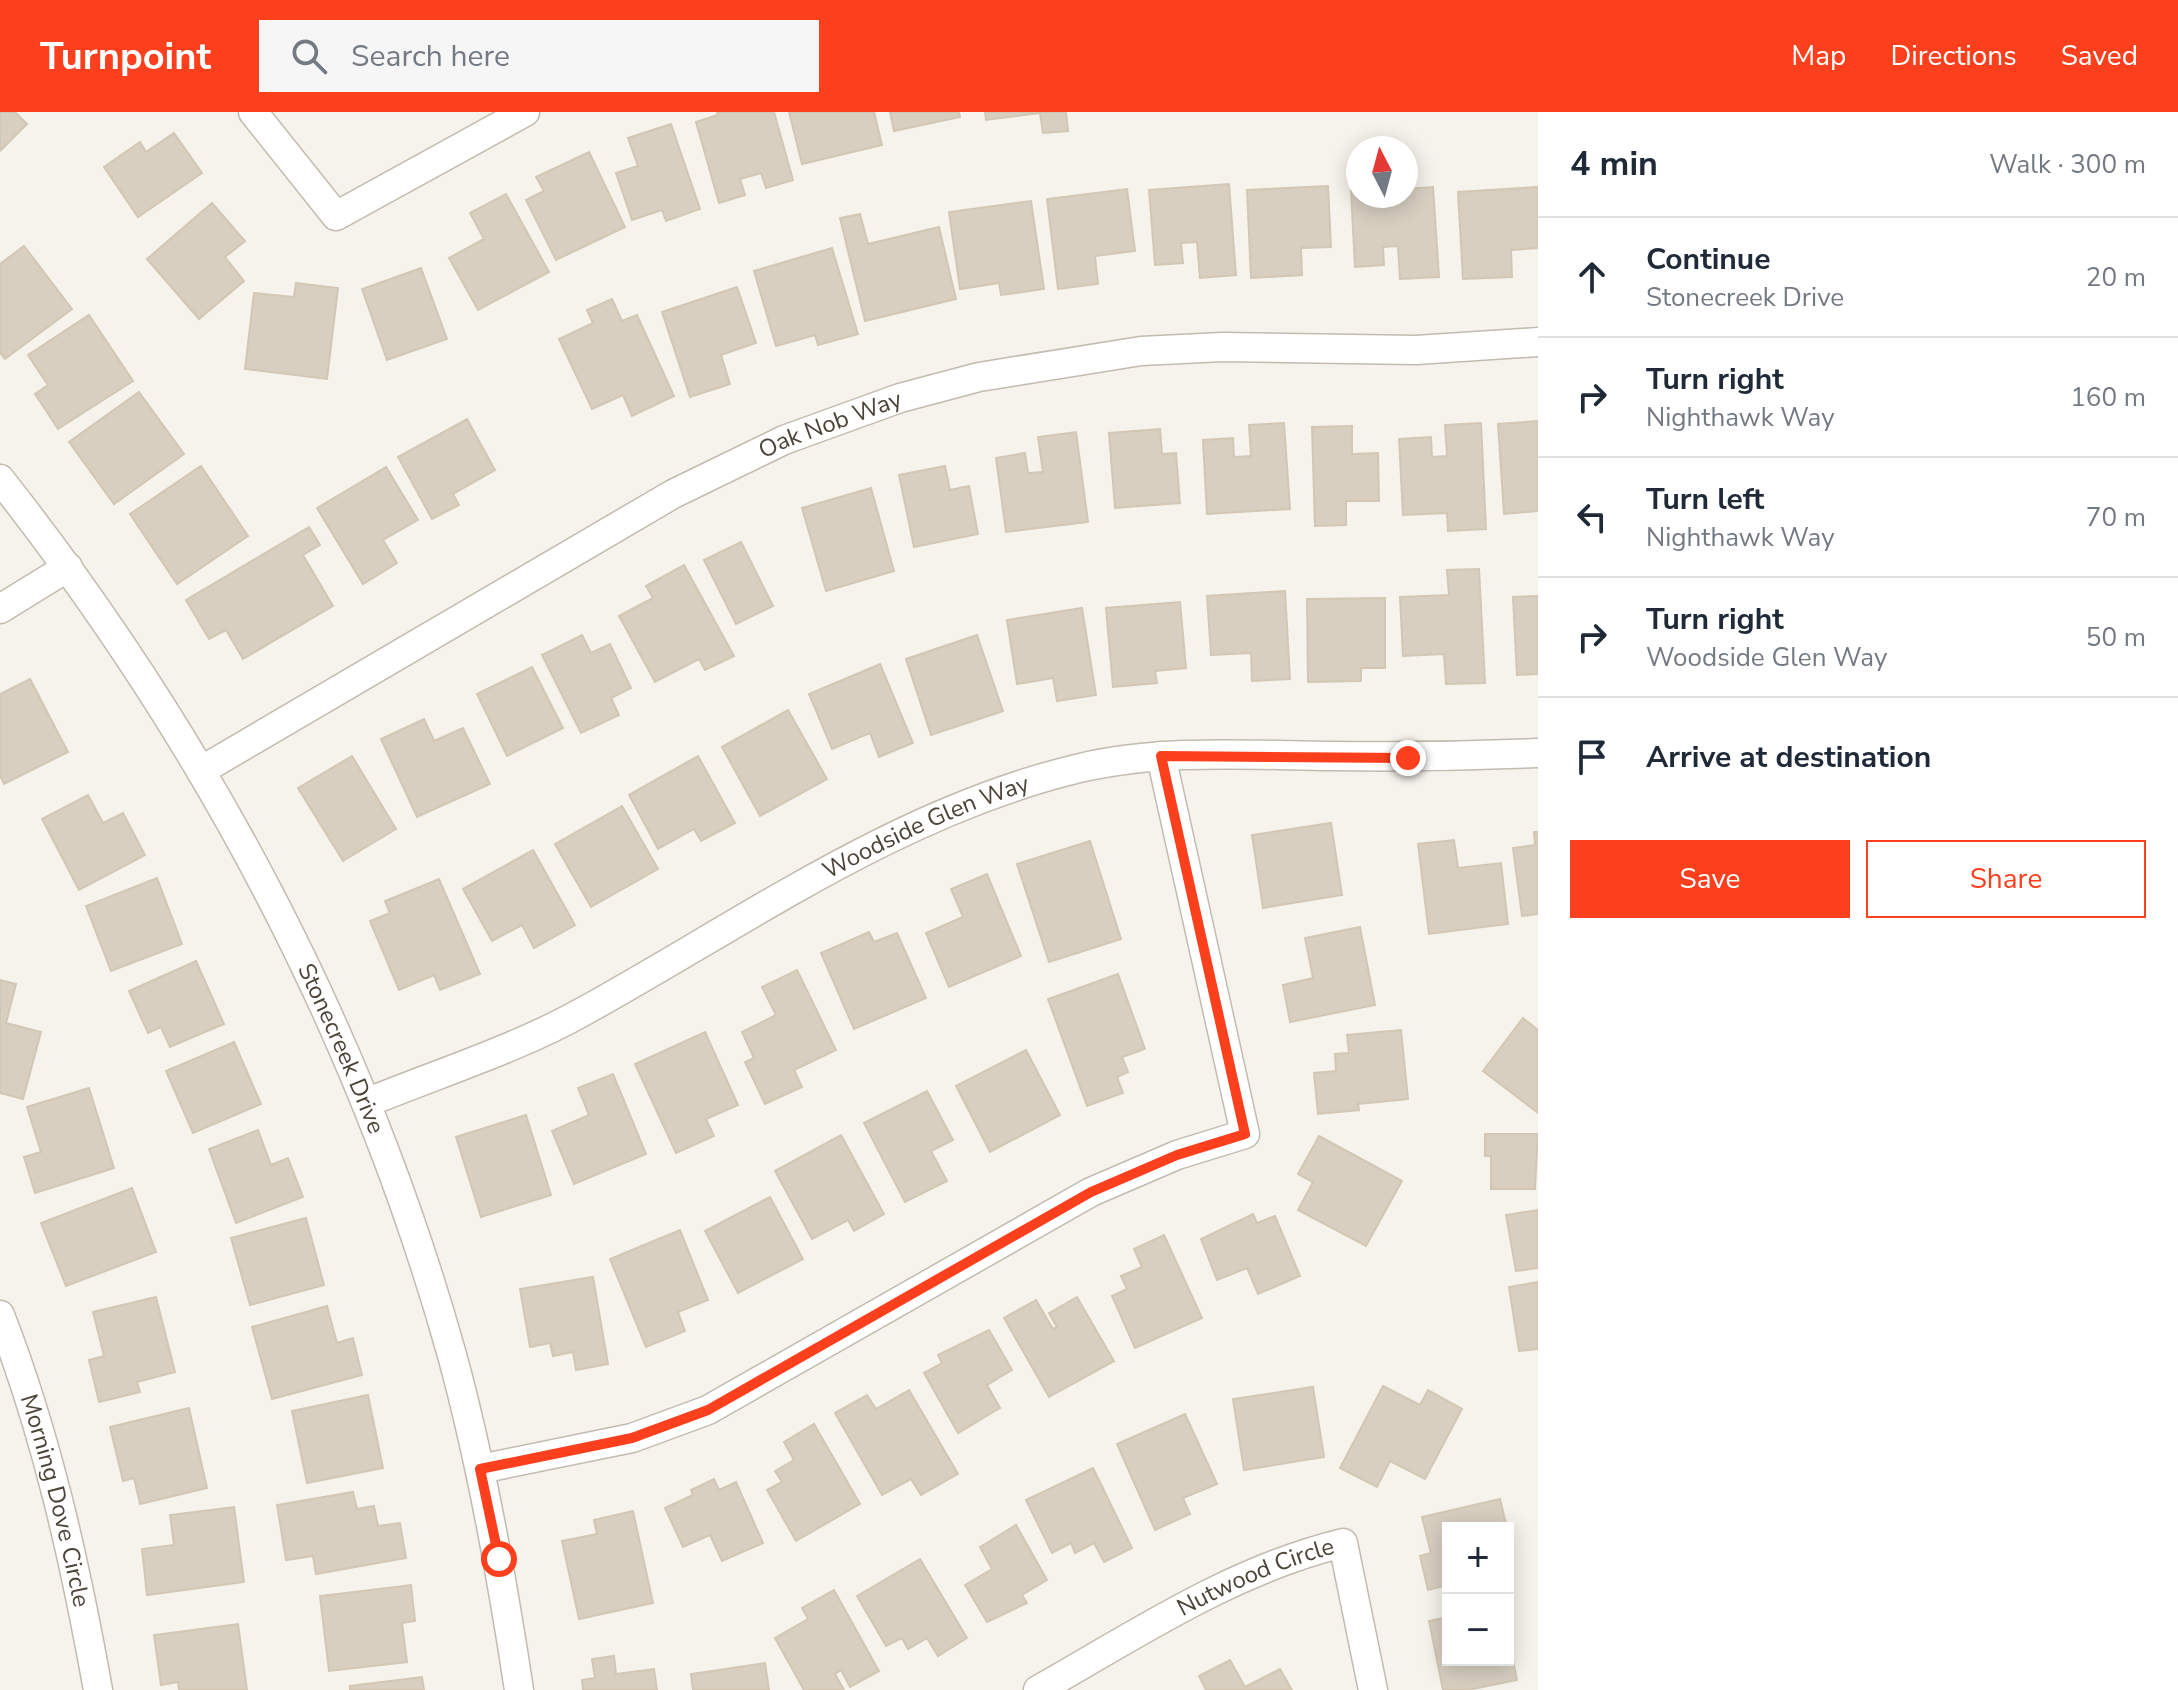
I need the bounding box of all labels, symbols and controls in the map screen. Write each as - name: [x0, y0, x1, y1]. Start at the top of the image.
- search box: [259, 20, 819, 92]
- text: Turnpoint: [40, 31, 211, 82]
- icon: search: [287, 34, 331, 78]
- text: Search here: [351, 36, 510, 77]
- text: Map: [1791, 37, 1846, 75]
- text: Directions: [1890, 37, 2017, 75]
- text: Saved: [2061, 37, 2138, 75]
- north arrow: [1346, 136, 1418, 208]
- text: 4 min: [1570, 141, 1658, 187]
- text: Walk · 300 m: [1989, 147, 2146, 182]
- text: Continue: [1646, 239, 1771, 280]
- icon: ahead: [1570, 255, 1614, 299]
- text: 20 m: [2086, 260, 2146, 295]
- text: Stonecreek Drive: [1646, 280, 1844, 315]
- text: Turn right: [1646, 359, 1784, 400]
- icon: right: [1570, 375, 1614, 419]
- text: 160 m: [2070, 380, 2146, 415]
- street label: Oak Nob Way: [753, 383, 907, 466]
- text: Nighthawk Way: [1646, 400, 1835, 435]
- text: Turn left: [1646, 479, 1764, 520]
- icon: left: [1570, 495, 1614, 539]
- text: 70 m: [2086, 500, 2146, 535]
- text: Nighthawk Way: [1646, 520, 1835, 555]
- text: Turn right: [1646, 599, 1784, 640]
- icon: right: [1570, 615, 1614, 659]
- text: 50 m: [2086, 620, 2146, 655]
- text: Woodside Glen Way: [1646, 640, 1887, 675]
- icon: arrive: [1570, 735, 1614, 779]
- text: Arrive at destination: [1646, 737, 1931, 778]
- route end: [1390, 740, 1426, 776]
- street label: Woodside Glen Way: [817, 767, 1034, 886]
- button: Save: [1570, 840, 1850, 918]
- button: Share: [1866, 840, 2146, 918]
- street label: Stonecreek Drive: [290, 958, 392, 1138]
- street label: Morning Dove Circle: [13, 1390, 98, 1610]
- map controls: [1442, 1522, 1514, 1666]
- button: +: [1442, 1522, 1514, 1594]
- street label: Nutwood Circle: [1171, 1530, 1338, 1624]
- route start: [481, 1541, 517, 1577]
- button: −: [1442, 1594, 1514, 1666]

